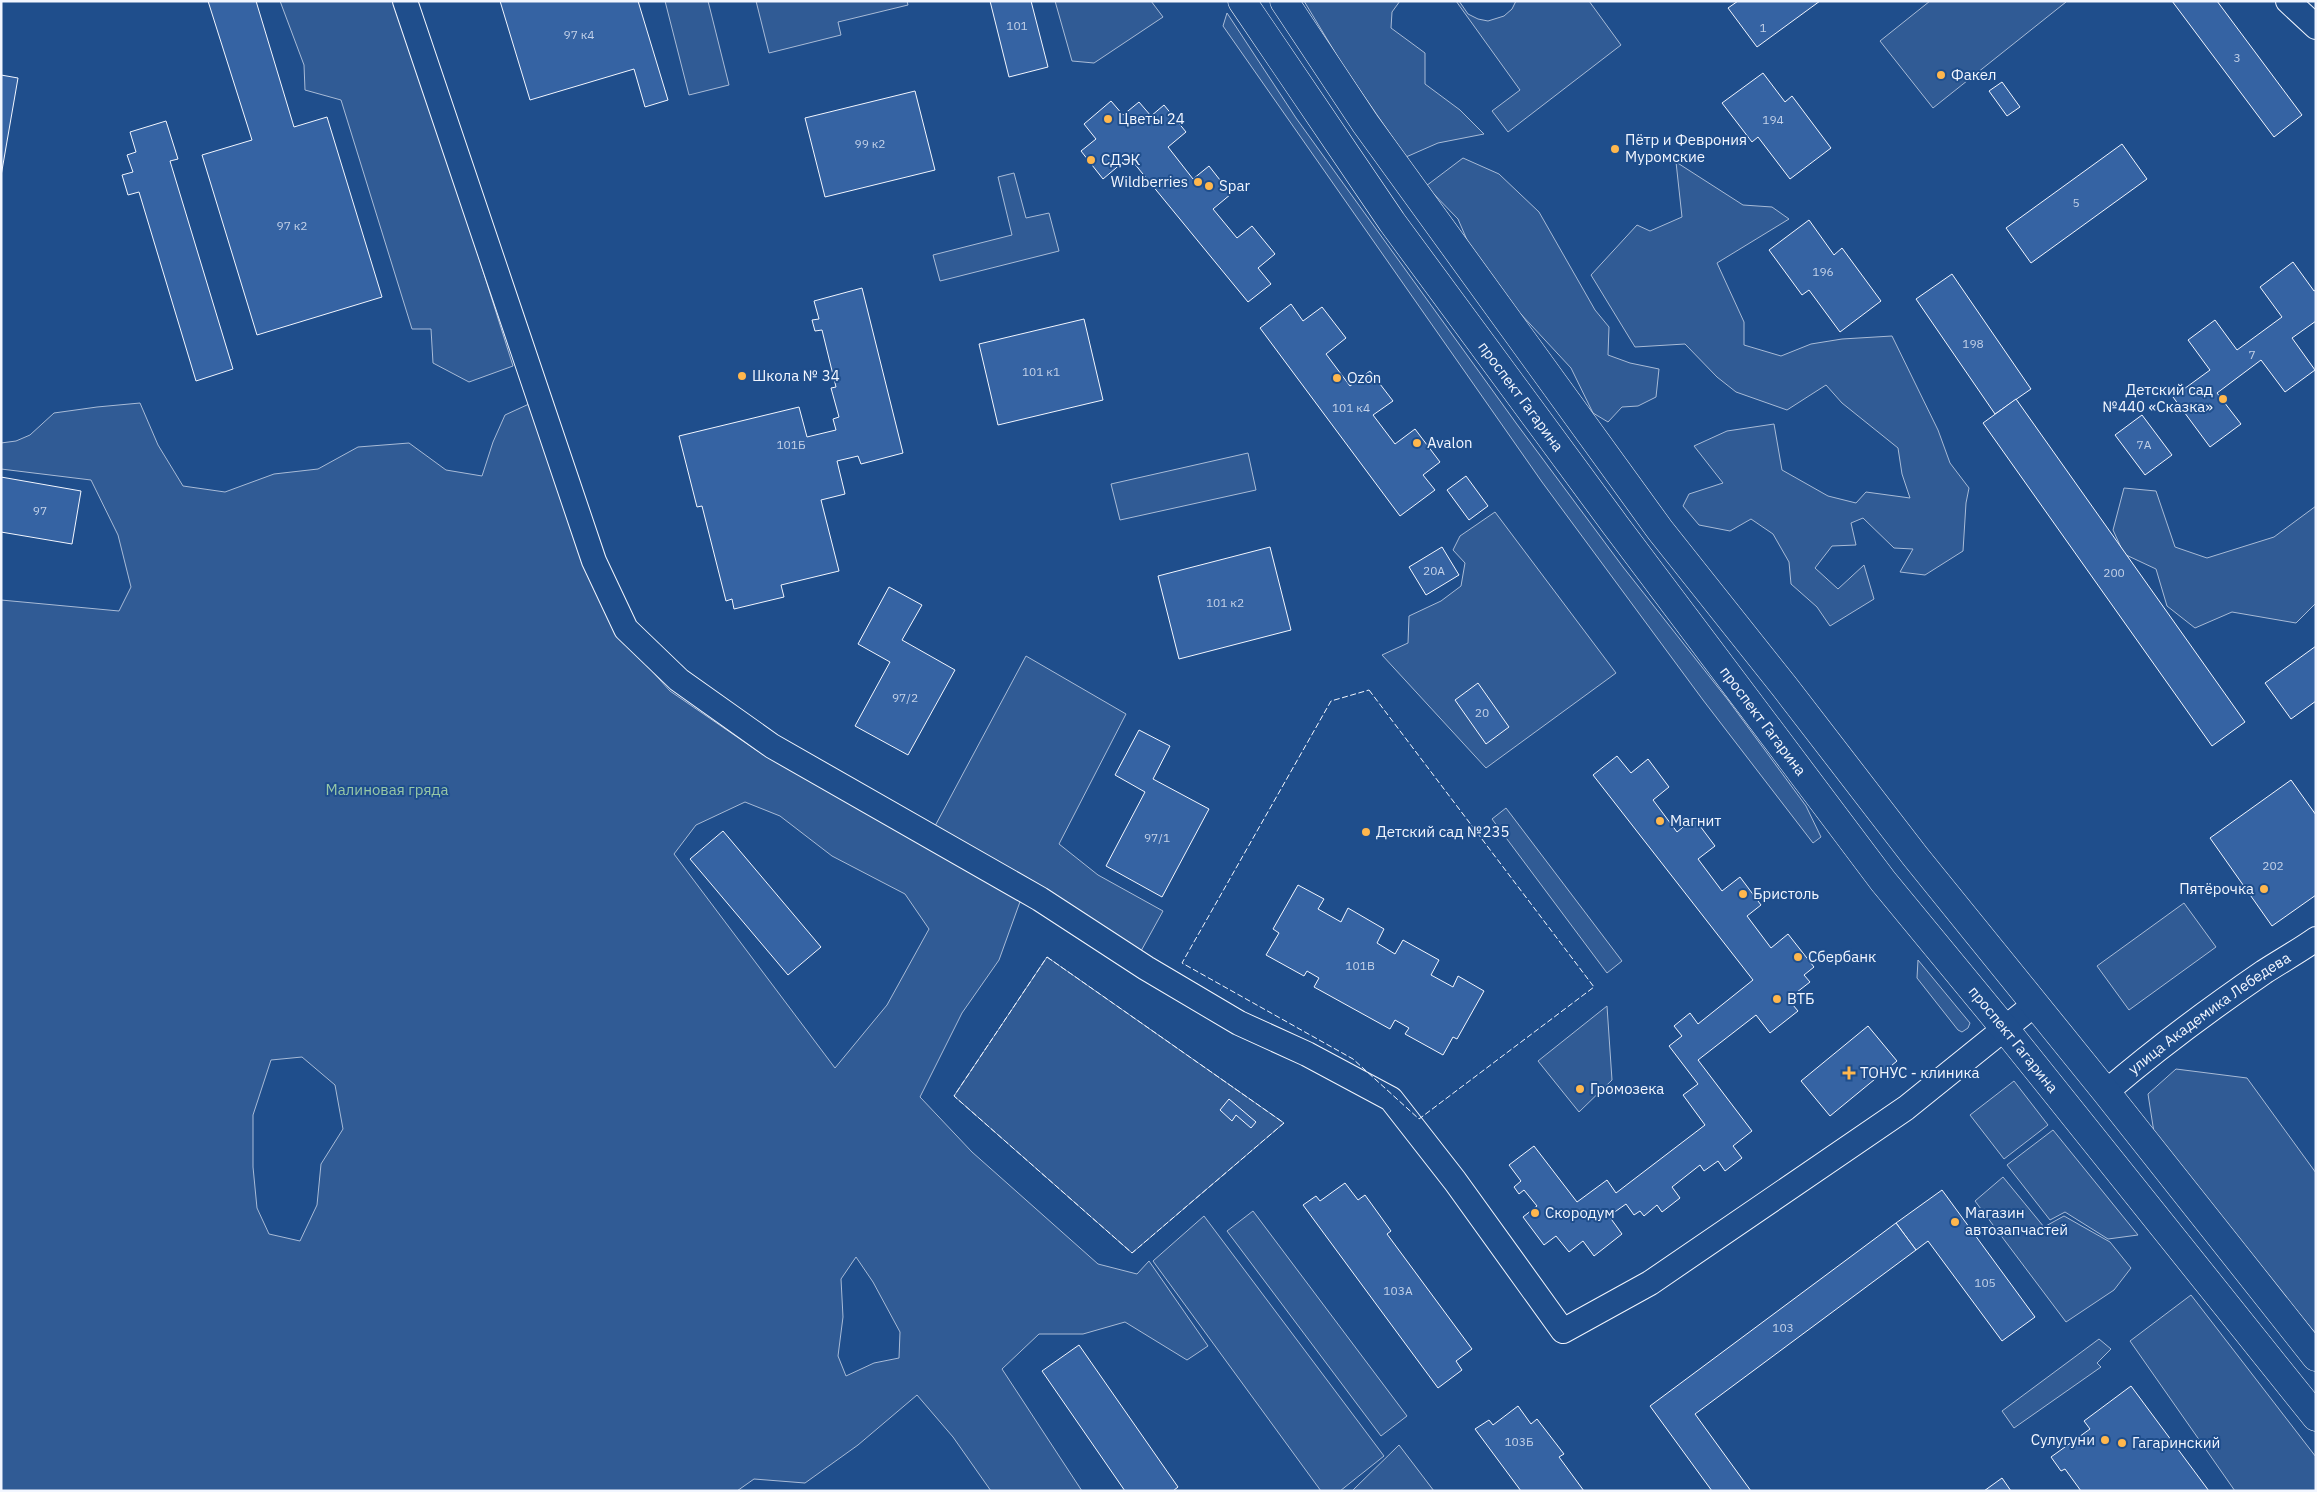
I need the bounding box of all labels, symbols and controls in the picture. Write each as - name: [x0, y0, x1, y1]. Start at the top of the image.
- house number: 101: [1006, 18, 1028, 33]
- house number: 1: [1759, 20, 1767, 35]
- house number: 97 к4: [563, 27, 595, 42]
- house number: 3: [2233, 50, 2241, 65]
- place label: Факел: [1951, 65, 1996, 84]
- marker: Факел: [1935, 69, 1947, 81]
- place label: Цветы 24: [1118, 109, 1185, 128]
- house number: 194: [1762, 112, 1784, 127]
- marker: Цветы 24: [1102, 113, 1114, 125]
- place label: Пётр и Феврония Муромские: [1625, 130, 1747, 166]
- house number: 99 к2: [854, 136, 886, 151]
- marker: Пётр и Феврония Муромские: [1609, 143, 1621, 155]
- place label: СДЭК: [1101, 150, 1141, 169]
- marker: СДЭК: [1085, 154, 1097, 166]
- place label: Wildberries: [1111, 172, 1188, 191]
- marker: Wildberries: [1192, 176, 1204, 188]
- place label: Spar: [1219, 176, 1250, 195]
- marker: Spar: [1203, 180, 1215, 192]
- house number: 5: [2072, 195, 2080, 210]
- house number: 97 к2: [276, 218, 308, 233]
- house number: 196: [1812, 264, 1834, 279]
- house number: 198: [1962, 336, 1984, 351]
- street label: проспект Гагарина: [1474, 338, 1568, 455]
- house number: 7: [2248, 347, 2256, 362]
- house number: 101 к1: [1022, 364, 1060, 379]
- place label: Школа № 34: [752, 366, 840, 385]
- place label: Ozon: [1347, 368, 1381, 387]
- marker: Школа № 34: [736, 370, 748, 382]
- marker: Ozon: [1331, 372, 1343, 384]
- place label: Детский сад №440 «Сказка»: [2103, 380, 2213, 416]
- marker: Детский сад №440 «Сказка»: [2217, 393, 2229, 405]
- house number: 101 к4: [1332, 400, 1370, 415]
- place label: Avalon: [1427, 433, 1473, 452]
- house number: 101Б: [776, 437, 806, 452]
- marker: Avalon: [1411, 437, 1423, 449]
- house number: 7А: [2137, 437, 2152, 452]
- house number: 97: [33, 503, 47, 518]
- house number: 20А: [1423, 563, 1445, 578]
- house number: 200: [2103, 565, 2125, 580]
- house number: 101 к2: [1206, 595, 1244, 610]
- street label: проспект Гагарина: [1716, 662, 1810, 779]
- house number: 97/2: [892, 690, 918, 705]
- house number: 20: [1475, 705, 1489, 720]
- park label: Малиновая гряда: [326, 780, 448, 799]
- place label: Магнит: [1670, 811, 1721, 830]
- marker: Магнит: [1654, 815, 1666, 827]
- place label: Детский сад №235: [1376, 822, 1510, 841]
- marker: Детский сад №235: [1360, 826, 1372, 838]
- house number: 97/1: [1144, 830, 1170, 845]
- house number: 202: [2262, 858, 2284, 873]
- place label: Пятёрочка: [2179, 879, 2254, 898]
- marker: Пятёрочка: [2258, 883, 2270, 895]
- place label: Бристоль: [1753, 884, 1819, 903]
- marker: Бристоль: [1737, 888, 1749, 900]
- place label: Сбербанк: [1808, 947, 1876, 966]
- street label: улица Академика Лебедева: [2124, 948, 2294, 1078]
- marker: Сбербанк: [1792, 951, 1804, 963]
- house number: 101В: [1345, 958, 1375, 973]
- street label: проспект Гагарина: [1965, 982, 2062, 1096]
- place label: ВТБ: [1787, 989, 1815, 1008]
- marker: ВТБ: [1771, 993, 1783, 1005]
- place label: ТОНУС - клиника: [1860, 1063, 1980, 1082]
- marker: ТОНУС - клиника: [1842, 1066, 1856, 1080]
- place label: Громозека: [1590, 1079, 1664, 1098]
- marker: Громозека: [1574, 1083, 1586, 1095]
- place label: Скородум: [1545, 1203, 1615, 1222]
- place label: Магазин автозапчастей: [1965, 1203, 2068, 1239]
- marker: Скородум: [1529, 1207, 1541, 1219]
- marker: Магазин автозапчастей: [1949, 1216, 1961, 1228]
- house number: 105: [1974, 1275, 1996, 1290]
- house number: 103А: [1383, 1283, 1413, 1298]
- house number: 103: [1772, 1320, 1794, 1335]
- place label: Сулугуни: [2031, 1430, 2095, 1449]
- place label: Гагаринский: [2132, 1433, 2220, 1452]
- house number: 103Б: [1504, 1434, 1534, 1449]
- marker: Сулугуни: [2099, 1434, 2111, 1446]
- marker: Гагаринский: [2116, 1437, 2128, 1449]

